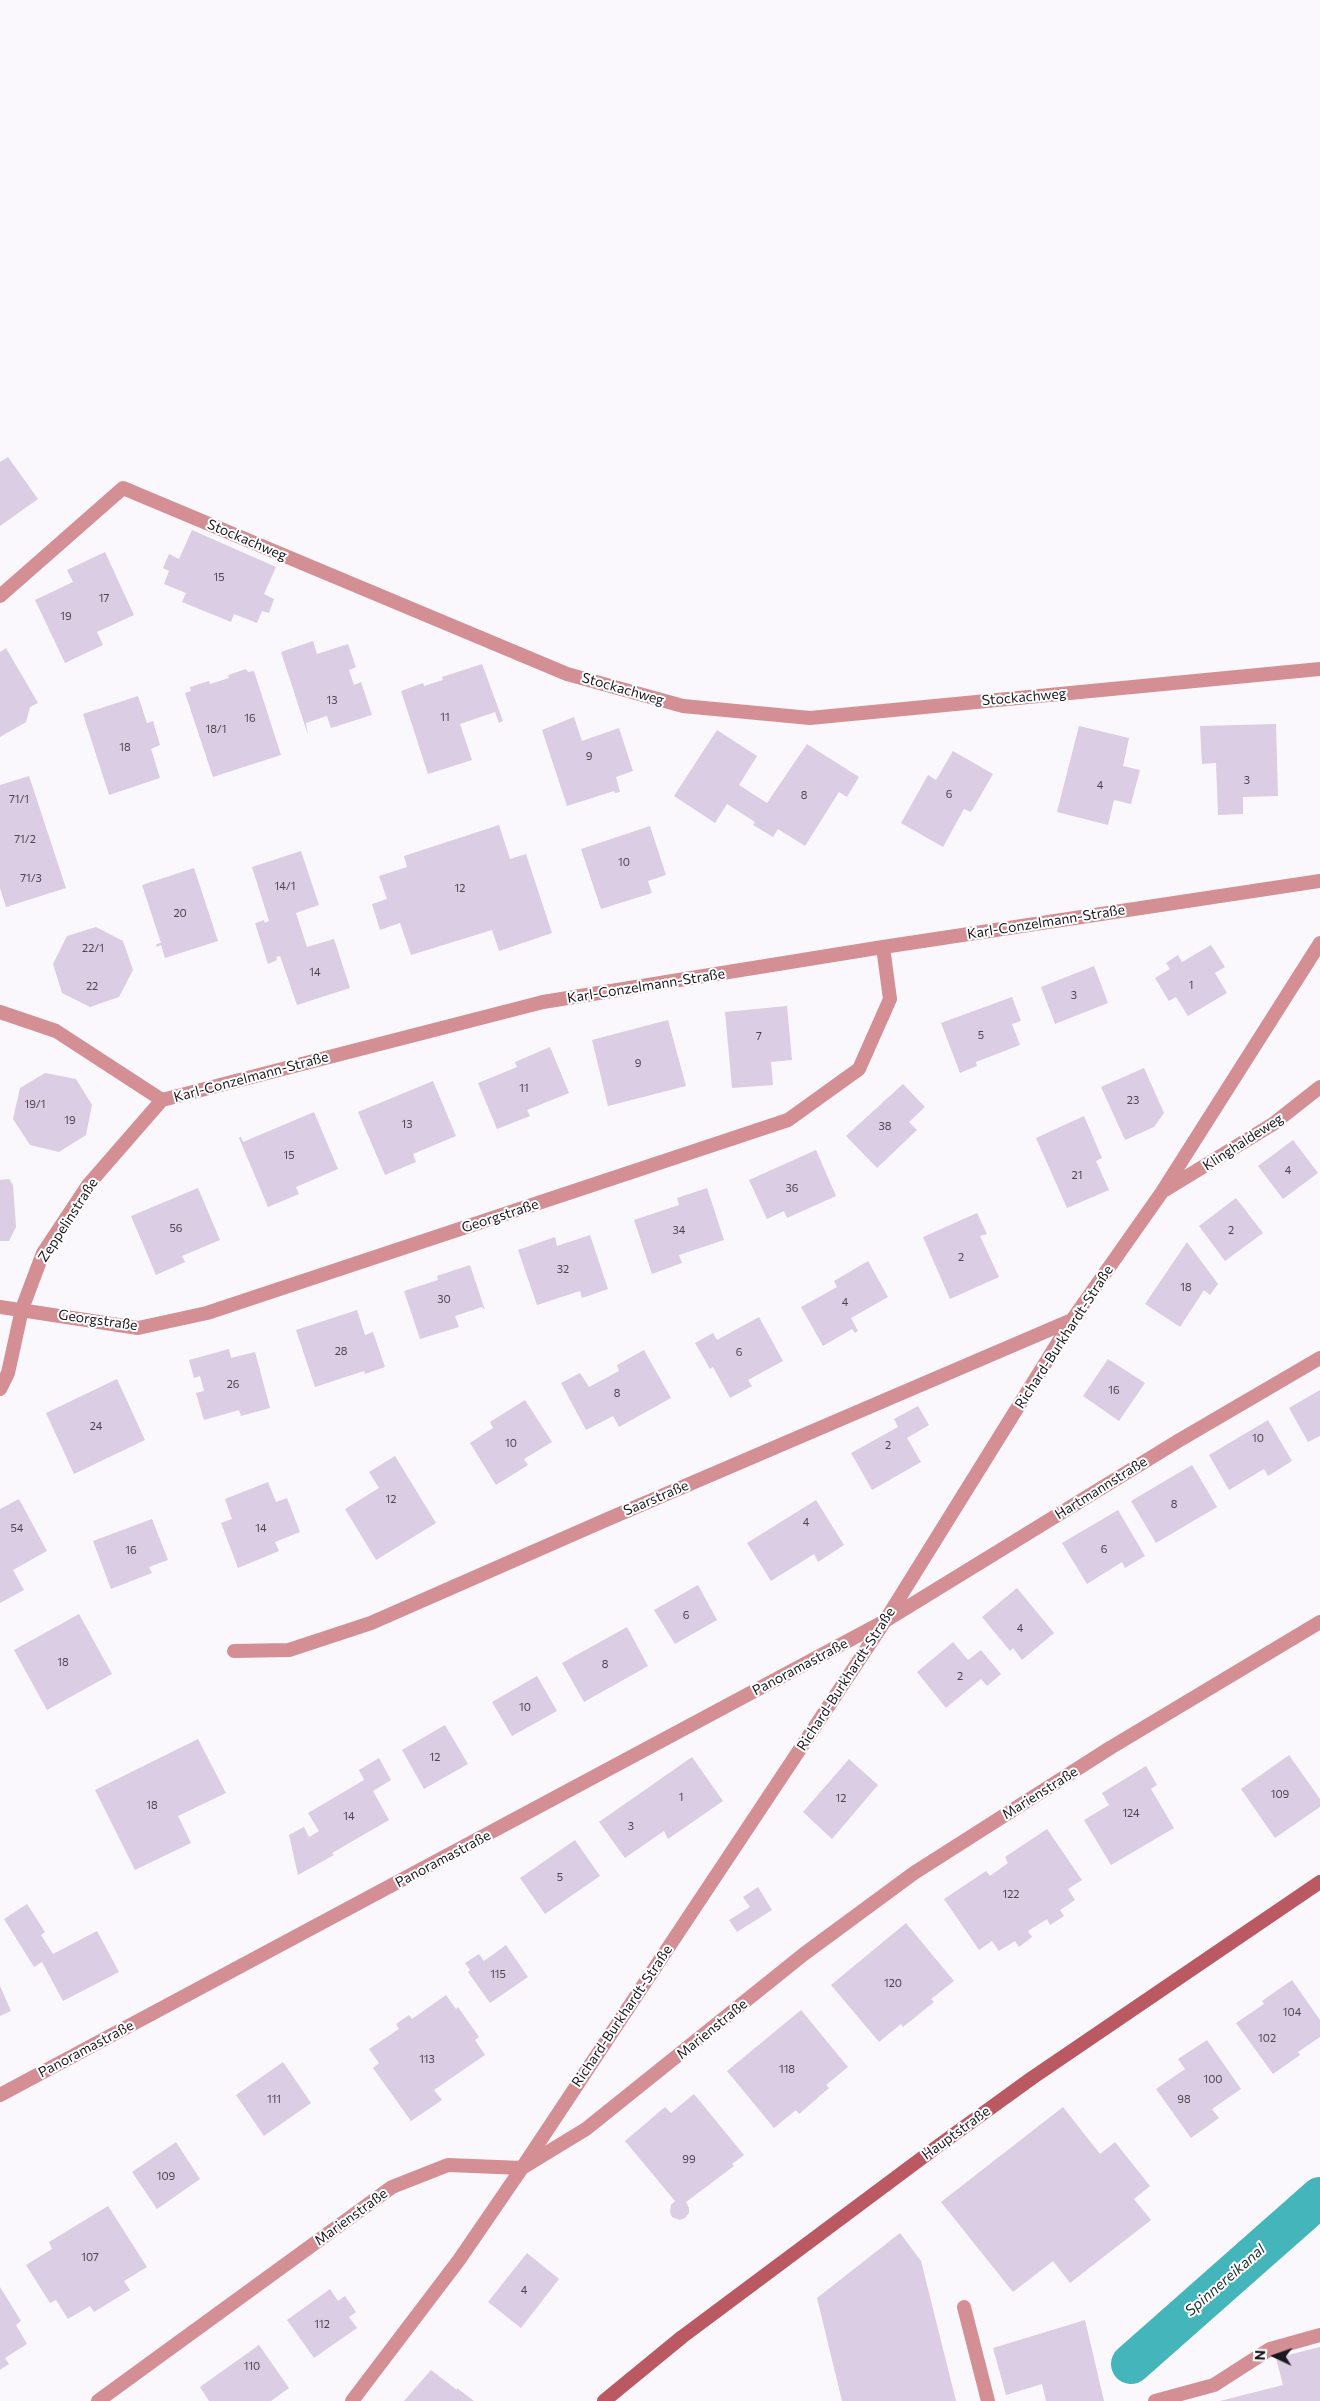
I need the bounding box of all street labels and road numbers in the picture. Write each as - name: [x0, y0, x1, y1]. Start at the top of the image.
- street label: Stockachweg: [205, 516, 289, 564]
- street label: Stockachweg: [580, 669, 666, 709]
- street label: Stockachweg: [981, 685, 1067, 709]
- street label: Karl-Conzelmann-Straße: [966, 901, 1126, 943]
- street label: Karl-Conzelmann-Straße: [566, 965, 726, 1007]
- street label: Karl-Conzelmann-Straße: [172, 1048, 330, 1106]
- street label: Klinghaldeweg: [1200, 1110, 1286, 1174]
- street label: Zeppelinstraße: [35, 1175, 101, 1265]
- street label: Georgstraße: [459, 1196, 541, 1236]
- street label: Richard-Burkhardt-Straße: [1011, 1262, 1117, 1412]
- street label: Georgstraße: [57, 1306, 139, 1334]
- street label: Hartmannstraße: [1052, 1453, 1150, 1523]
- street label: Saarstraße: [621, 1477, 691, 1519]
- street label: Richard-Burkhardt-Straße: [793, 1604, 899, 1754]
- street label: Panoramastraße: [749, 1635, 851, 1699]
- street label: Marienstraße: [999, 1763, 1081, 1823]
- street label: Panoramastraße: [392, 1827, 494, 1891]
- street label: Richard-Burkhardt-Straße: [568, 1942, 676, 2090]
- street label: Marienstraße: [673, 1995, 751, 2063]
- street label: Panoramastraße: [35, 2017, 137, 2081]
- street label: Hauptstraße: [919, 2103, 993, 2163]
- street label: Marienstraße: [311, 2185, 391, 2249]

